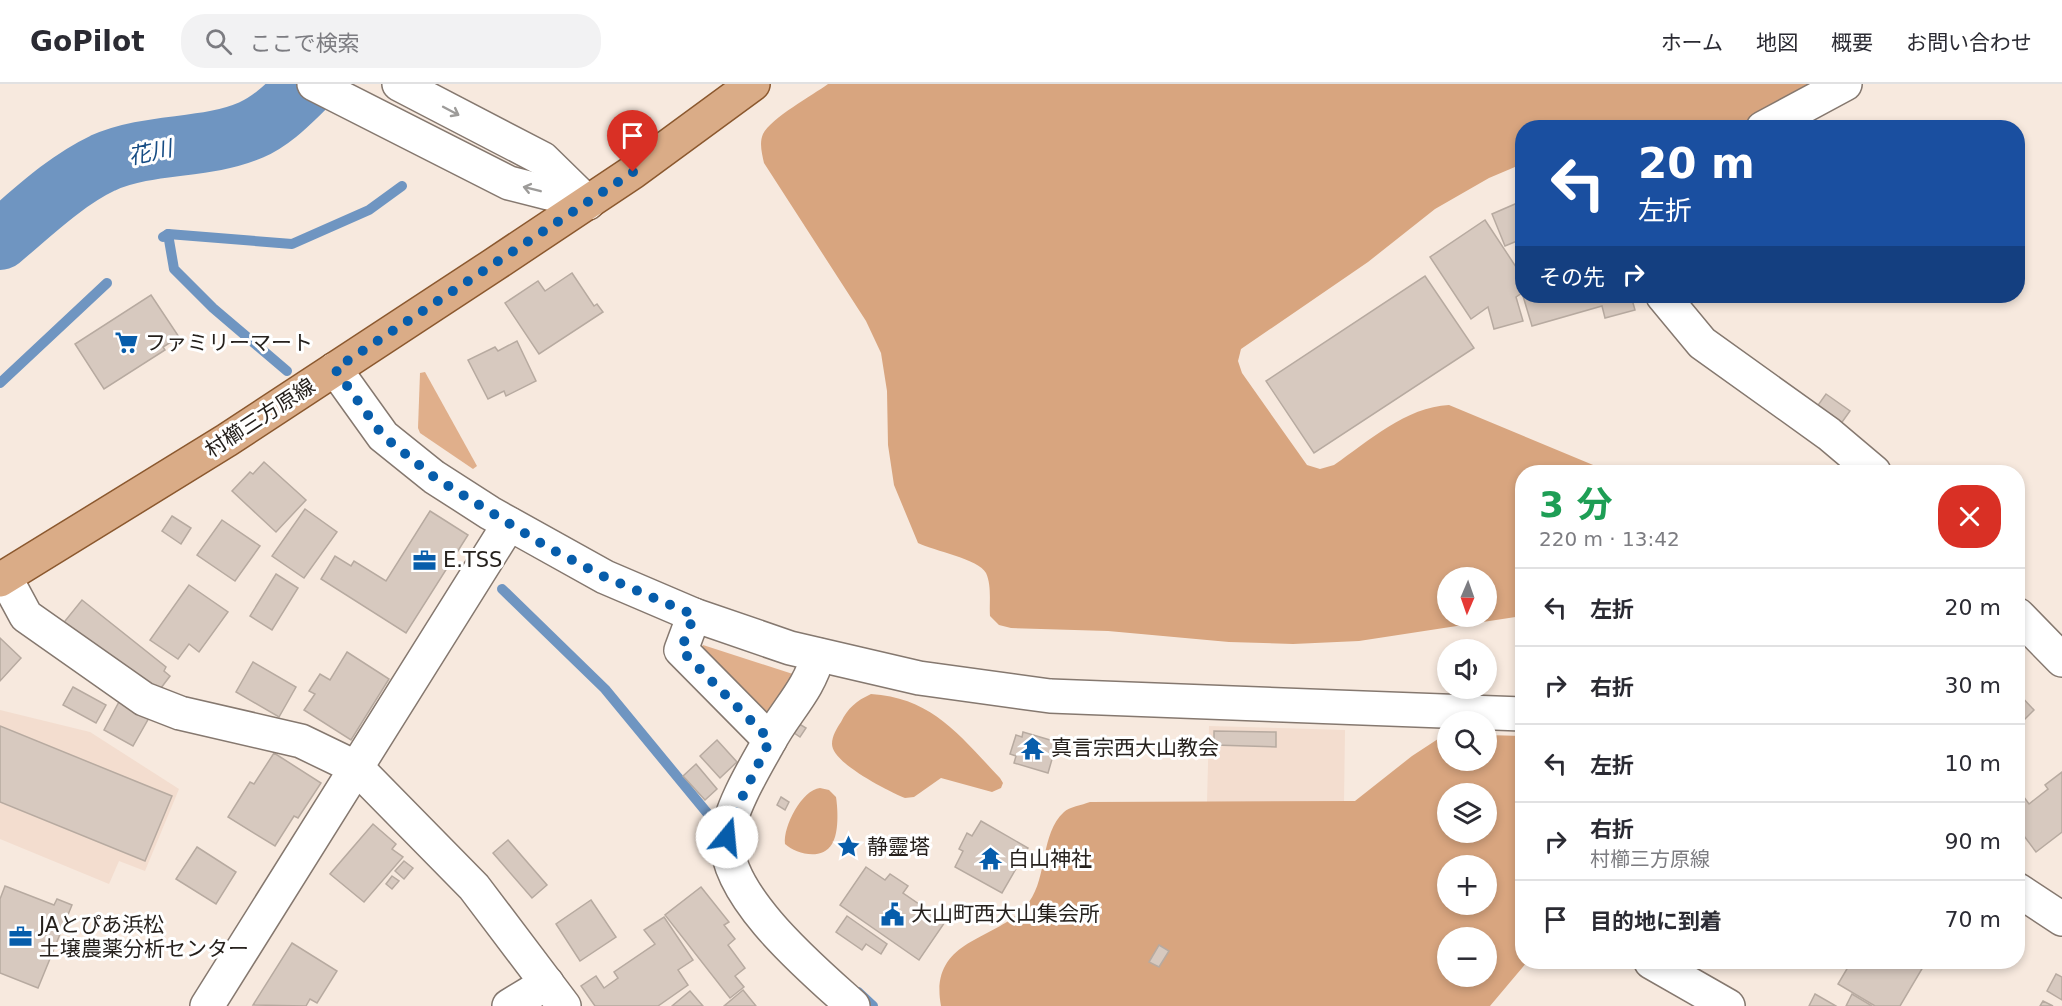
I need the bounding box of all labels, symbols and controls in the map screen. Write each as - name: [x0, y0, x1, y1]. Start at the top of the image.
- search box: [181, 14, 601, 68]
- text: GoPilot: [30, 25, 145, 58]
- icon: search: [202, 25, 235, 58]
- text: ここで検索: [250, 31, 360, 56]
- text: ホーム: [1661, 31, 1723, 55]
- text: 地図: [1756, 31, 1798, 55]
- text: 概要: [1831, 31, 1873, 55]
- text: お問い合わせ: [1906, 31, 2032, 55]
- one-way arrow: [441, 106, 459, 117]
- pin: [607, 110, 658, 172]
- icon: arrive: [616, 119, 649, 152]
- water label: 花川: [126, 135, 176, 169]
- text: 20 m: [1638, 139, 1755, 188]
- icon: left: [1539, 144, 1617, 222]
- one-way arrow: [522, 182, 541, 194]
- text: 左折: [1638, 195, 1692, 226]
- icon: right: [1617, 258, 1650, 291]
- text: その先: [1539, 265, 1605, 290]
- supermarket icon: ファミリーマート: [114, 330, 140, 356]
- place label: ファミリーマート: [145, 331, 313, 355]
- street label: 村櫛三方原線: [201, 374, 319, 462]
- text: 3 分: [1539, 484, 1613, 525]
- button: close: [1938, 485, 2001, 548]
- text: 220 m · 13:42: [1539, 527, 1680, 551]
- office icon: E.TSS: [412, 547, 438, 573]
- place label: E.TSS: [443, 548, 502, 572]
- north arrow: [1437, 567, 1497, 627]
- map controls: [1437, 567, 1497, 987]
- icon: left: [1539, 591, 1572, 624]
- text: 20 m: [1945, 595, 2001, 620]
- text: 左折: [1590, 597, 1634, 622]
- button: sound: [1437, 639, 1497, 699]
- icon: right: [1539, 669, 1572, 702]
- text: 30 m: [1945, 673, 2001, 698]
- text: 右折: [1590, 675, 1634, 700]
- button: search: [1437, 711, 1497, 771]
- temple icon: 真言宗西大山教会: [1020, 735, 1046, 761]
- place label: 真言宗西大山教会: [1051, 736, 1219, 760]
- icon: left: [1539, 747, 1572, 780]
- text: 10 m: [1945, 751, 2001, 776]
- text: 左折: [1590, 753, 1634, 778]
- button: layers: [1437, 783, 1497, 843]
- position arrow: [695, 805, 759, 869]
- text: 右折: [1590, 817, 1634, 842]
- icon: right: [1539, 825, 1572, 858]
- text: 90 m: [1945, 829, 2001, 854]
- place icon: 静靈塔: [836, 834, 862, 860]
- place label: 静靈塔: [867, 835, 930, 859]
- temple icon: 白山神社: [977, 846, 1003, 872]
- place label: 白山神社: [1008, 847, 1092, 871]
- text: 村櫛三方原線: [1590, 847, 1710, 871]
- button: +: [1437, 855, 1497, 915]
- public building icon: 大山町西大山集会所: [880, 901, 906, 927]
- place label: 大山町西大山集会所: [911, 902, 1100, 926]
- icon: arrive: [1539, 903, 1572, 936]
- text: 70 m: [1945, 907, 2001, 932]
- text: 目的地に到着: [1590, 909, 1722, 934]
- place label: JAとぴあ浜松 土壌農薬分析センター: [37, 913, 249, 961]
- office icon: JAとぴあ浜松 土壌農薬分析センター: [8, 924, 34, 950]
- button: −: [1437, 927, 1497, 987]

